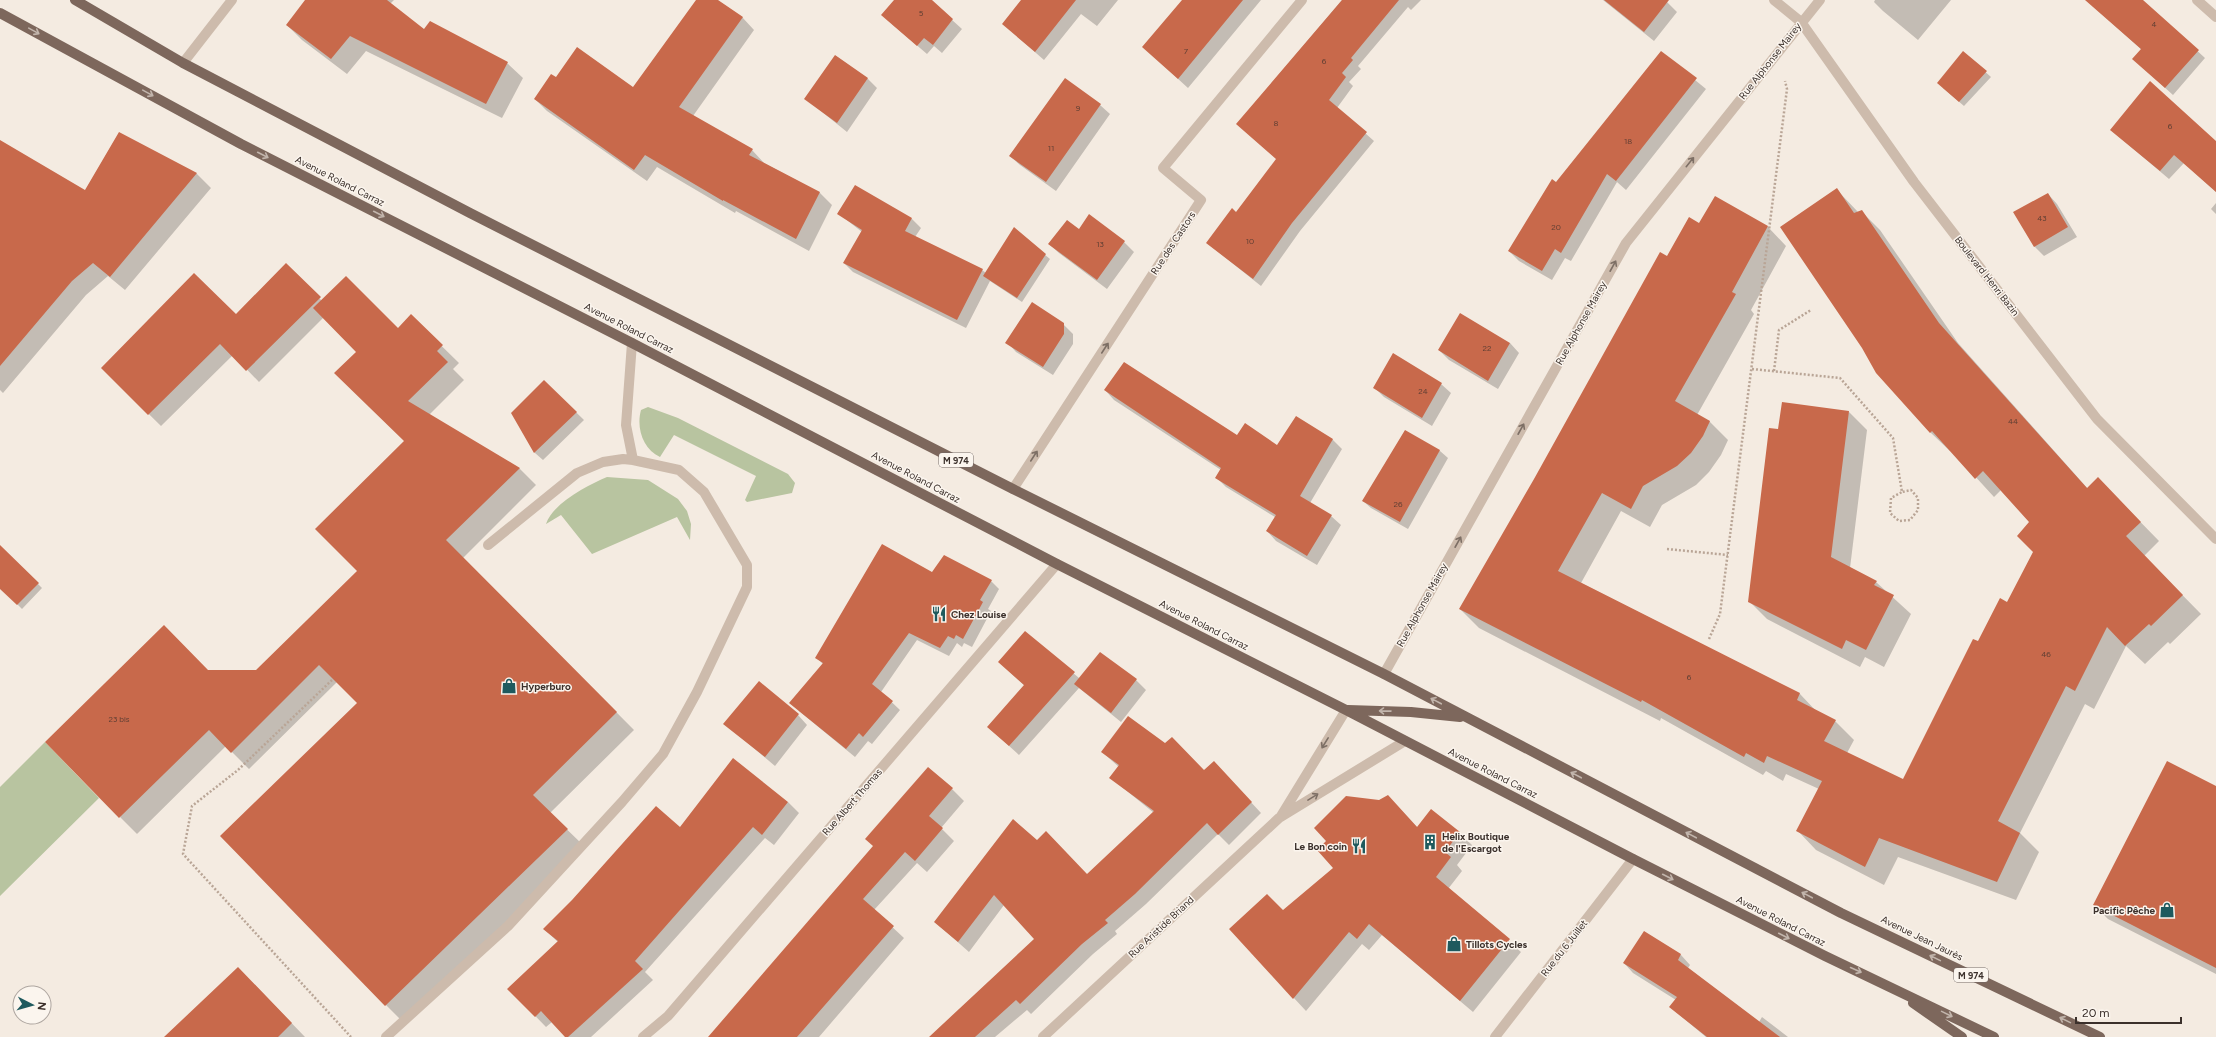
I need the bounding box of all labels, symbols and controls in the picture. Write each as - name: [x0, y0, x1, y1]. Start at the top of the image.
- house number: 5: [919, 8, 924, 18]
- street label: Rue Alphonse Mairey: [1736, 19, 1805, 102]
- house number: 4: [2152, 19, 2157, 29]
- one-way arrow: [28, 28, 40, 36]
- house number: 7: [1184, 46, 1189, 56]
- house number: 6: [1322, 56, 1327, 66]
- one-way arrow: [142, 90, 154, 98]
- house number: 9: [1076, 103, 1081, 113]
- house number: 8: [1274, 118, 1279, 128]
- house number: 6: [2168, 121, 2173, 131]
- house number: 18: [1624, 136, 1632, 146]
- house number: 11: [1048, 143, 1054, 153]
- one-way arrow: [257, 152, 269, 159]
- street label: Avenue Roland Carraz: [293, 153, 387, 209]
- one-way arrow: [1686, 157, 1694, 168]
- street label: Rue des Castors: [1148, 209, 1198, 277]
- one-way arrow: [373, 211, 385, 218]
- house number: 43: [2037, 213, 2047, 223]
- house number: 20: [1551, 222, 1561, 232]
- street label: Boulevard Henri Bazin: [1952, 234, 2022, 319]
- house number: 10: [1246, 236, 1254, 246]
- house number: 13: [1096, 239, 1104, 249]
- one-way arrow: [1609, 260, 1617, 272]
- street label: Rue Alphonse Mairey: [1553, 278, 1610, 367]
- street label: Avenue Roland Carraz: [582, 300, 676, 356]
- one-way arrow: [1101, 342, 1109, 353]
- house number: 22: [1483, 343, 1491, 353]
- house number: 24: [1418, 386, 1428, 396]
- house number: 44: [2008, 416, 2018, 426]
- one-way arrow: [1518, 423, 1526, 435]
- street label: Avenue Roland Carraz: [869, 448, 963, 506]
- one-way arrow: [1030, 451, 1038, 462]
- road number: M 974: [939, 453, 973, 467]
- house number: 26: [1394, 499, 1403, 509]
- one-way arrow: [1454, 536, 1462, 548]
- street label: Rue Alphonse Mairey: [1394, 560, 1451, 649]
- street label: Avenue Roland Carraz: [1157, 597, 1251, 653]
- restaurant icon: Chez Louise: [930, 605, 948, 623]
- place label: Chez Louise: [951, 608, 1007, 621]
- house number: 46: [2041, 649, 2051, 659]
- house number: 6: [1687, 672, 1692, 682]
- shop icon: Hyperburo: [500, 677, 518, 695]
- place label: Hyperburo: [521, 680, 571, 693]
- one-way arrow: [1430, 697, 1442, 705]
- one-way arrow: [1379, 707, 1392, 715]
- house number: 23 bis: [108, 714, 130, 724]
- one-way arrow: [1321, 737, 1329, 749]
- street label: Avenue Roland Carraz: [1446, 745, 1540, 801]
- street label: Rue Albert Thomas: [819, 765, 885, 838]
- one-way arrow: [1570, 770, 1582, 778]
- one-way arrow: [1307, 793, 1319, 801]
- place label: Helix Boutique de l'Escargot: [1442, 830, 1510, 855]
- one-way arrow: [1686, 830, 1698, 838]
- building icon: Helix Boutique de l'Escargot: [1421, 833, 1439, 851]
- restaurant icon: Le Bon coin: [1350, 837, 1368, 855]
- place label: Le Bon coin: [1294, 840, 1347, 853]
- one-way arrow: [1662, 874, 1674, 881]
- one-way arrow: [1801, 891, 1813, 898]
- street label: Rue Aristide Briand: [1125, 893, 1197, 961]
- street label: Avenue Roland Carraz: [1734, 893, 1828, 949]
- shop icon: Pacific Pêche: [2158, 901, 2176, 919]
- place label: Pacific Pêche: [2093, 904, 2155, 917]
- street label: Avenue Jean Jaurès: [1879, 913, 1965, 964]
- street label: Rue du 6 Juillet: [1538, 917, 1590, 979]
- one-way arrow: [1778, 932, 1790, 940]
- shop icon: Tillots Cycles: [1445, 935, 1463, 953]
- place label: Tillots Cycles: [1466, 938, 1528, 951]
- one-way arrow: [1929, 954, 1941, 961]
- one-way arrow: [1849, 967, 1861, 974]
- road number: M 974: [1954, 968, 1988, 982]
- north arrow: [12, 985, 52, 1025]
- scale bar: [2076, 999, 2181, 1025]
- text: N: [35, 1001, 48, 1011]
- text: 20 m: [2082, 1006, 2110, 1020]
- one-way arrow: [1940, 1011, 1952, 1018]
- one-way arrow: [2059, 1016, 2071, 1023]

